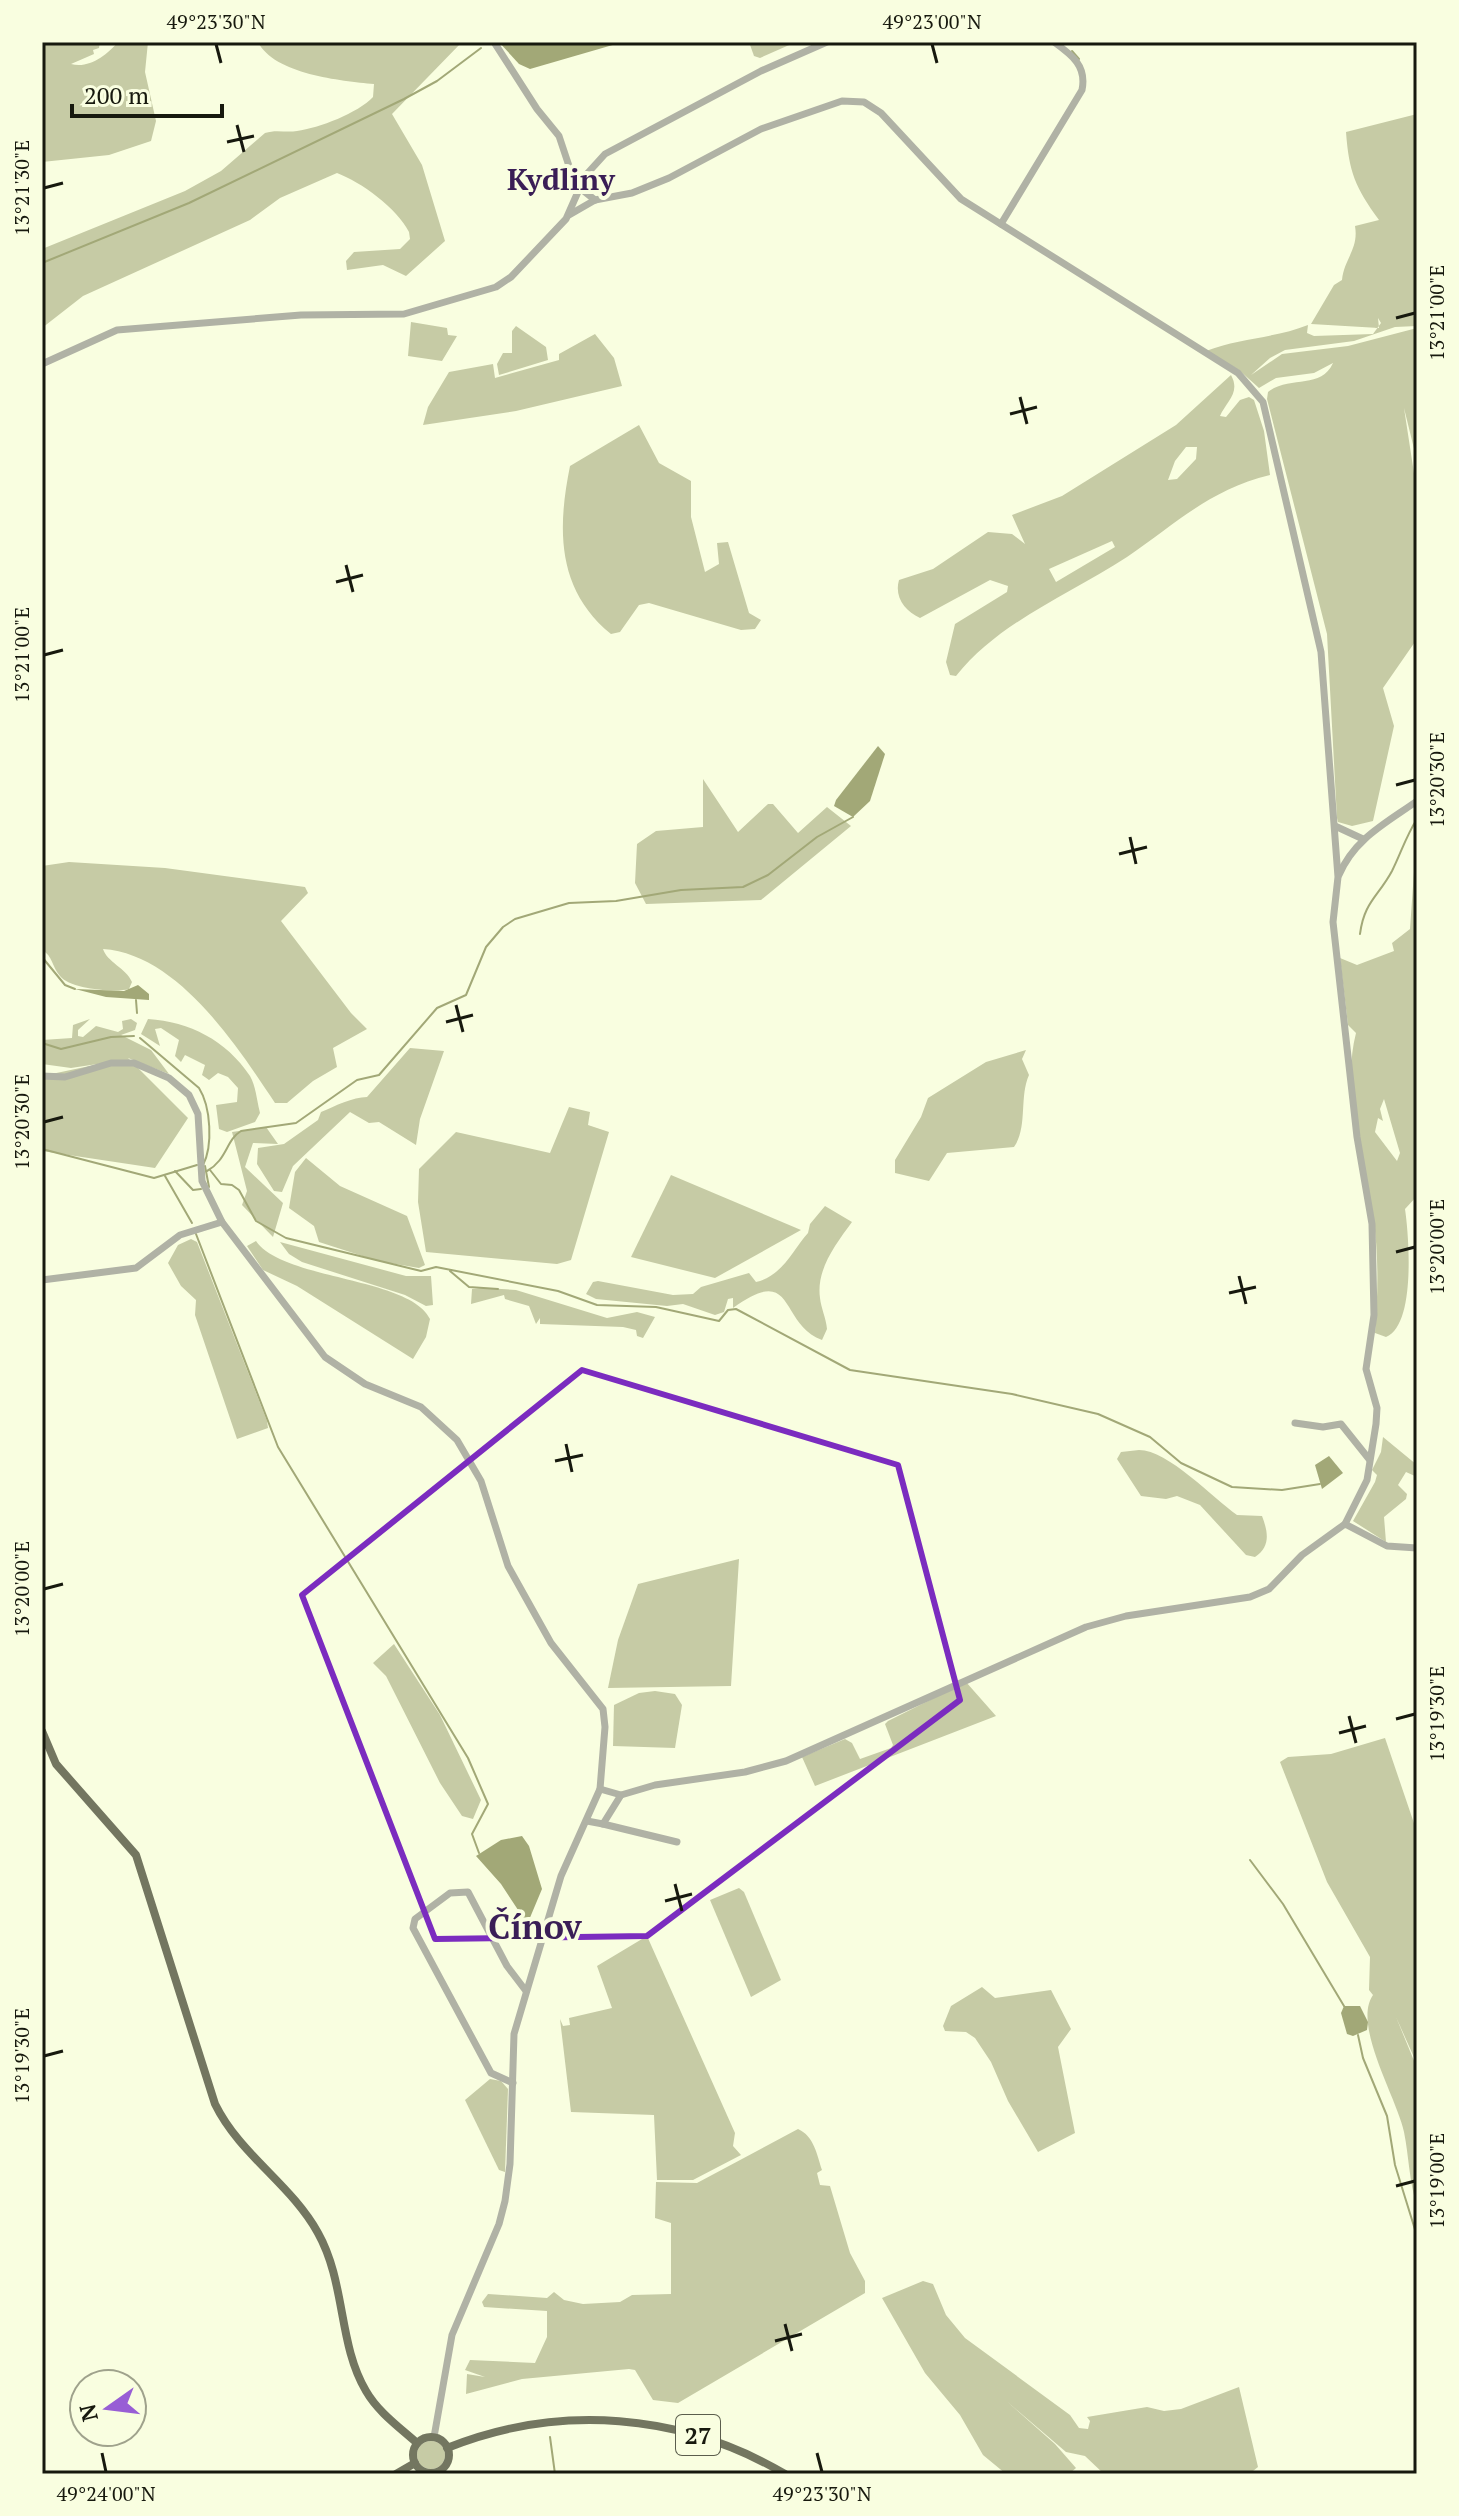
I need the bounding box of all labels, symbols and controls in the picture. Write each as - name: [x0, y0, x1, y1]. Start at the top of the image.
- text: 49°23'30"N: [166, 8, 266, 35]
- text: 49°23'00"N: [882, 8, 982, 35]
- scale bar: [72, 68, 222, 118]
- text: 200 m: [84, 79, 149, 111]
- text: 13°21'30"E: [8, 140, 35, 236]
- district label: Kydliny: [507, 159, 616, 199]
- text: 13°21'00"E: [1423, 265, 1450, 361]
- text: 13°21'00"E: [8, 607, 35, 703]
- text: 13°20'30"E: [1423, 732, 1450, 828]
- text: 13°20'30"E: [8, 1074, 35, 1170]
- text: 13°20'00"E: [1423, 1199, 1450, 1295]
- text: 13°20'00"E: [8, 1541, 35, 1637]
- text: 13°19'30"E: [1423, 1666, 1450, 1762]
- district label: Čínov: [488, 1904, 582, 1949]
- text: 13°19'30"E: [8, 2008, 35, 2104]
- text: 13°19'00"E: [1423, 2133, 1450, 2229]
- north arrow: [68, 2368, 148, 2448]
- text: N: [72, 2401, 104, 2425]
- road number: 27: [676, 2415, 720, 2455]
- text: 49°24'00"N: [56, 2480, 156, 2507]
- text: 49°23'30"N: [772, 2480, 872, 2507]

